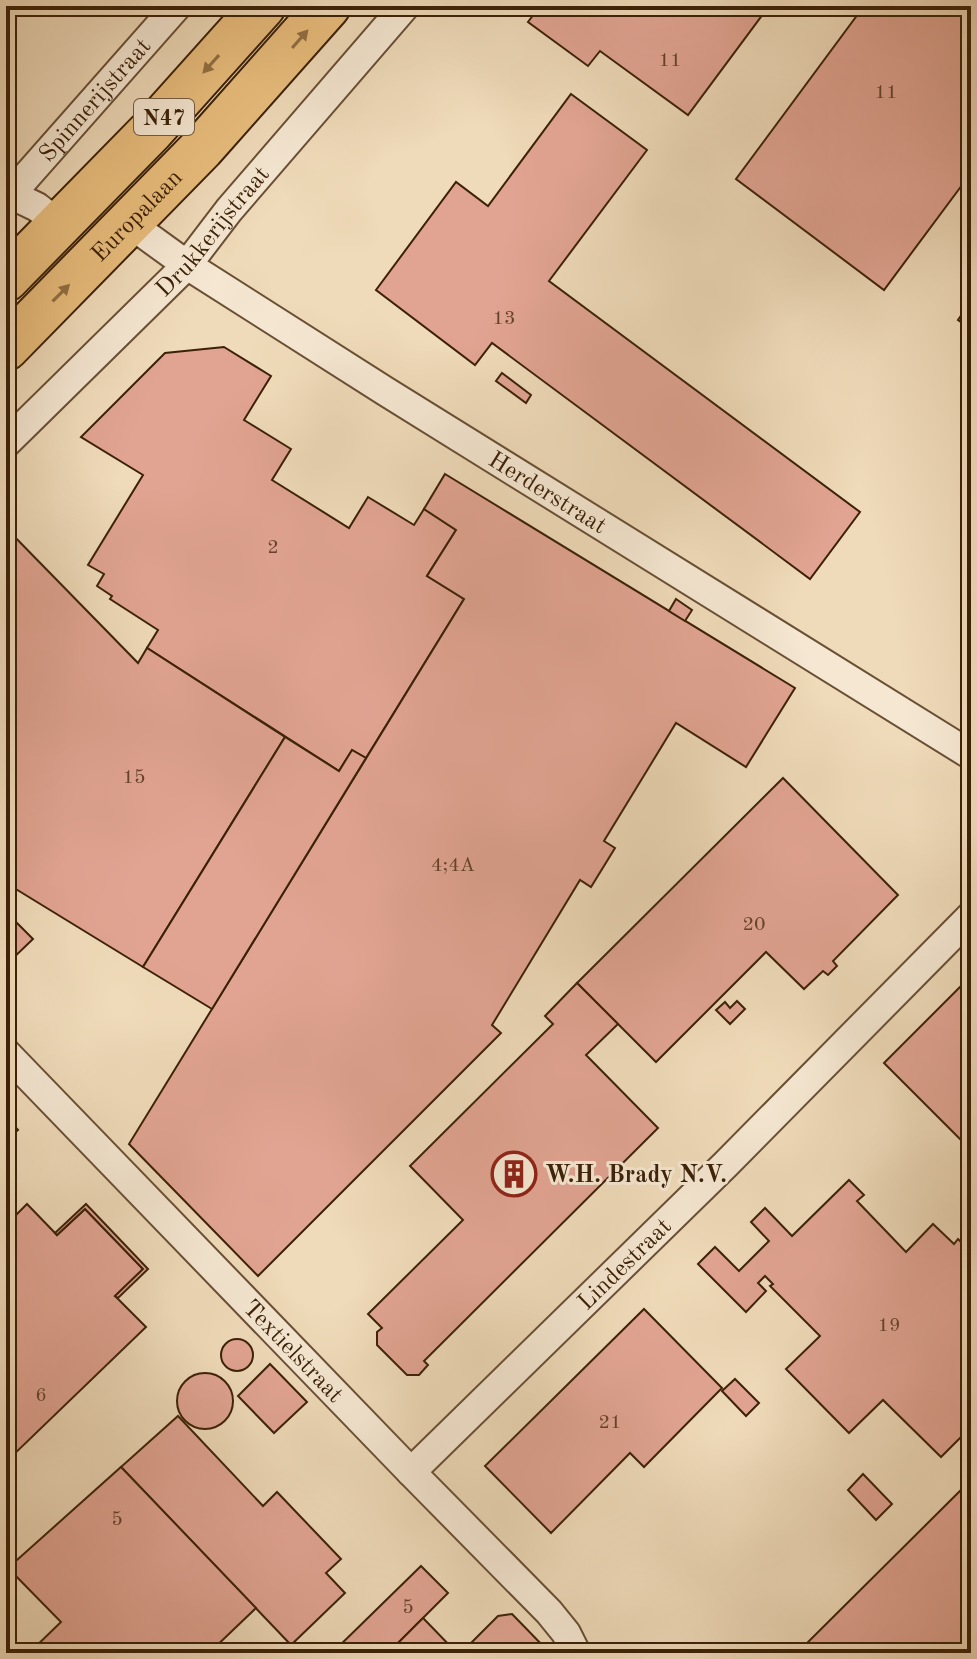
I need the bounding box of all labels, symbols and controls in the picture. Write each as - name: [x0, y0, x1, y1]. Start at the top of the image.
- one-way arrow: [290, 29, 308, 48]
- street label: Spinnerijstraat: [35, 35, 156, 167]
- house number: 11: [658, 51, 682, 71]
- one-way arrow: [203, 55, 221, 74]
- house number: 11: [874, 83, 898, 103]
- road number: N47: [134, 99, 194, 135]
- street label: Drukkerijstraat: [152, 163, 275, 302]
- street label: Europalaan: [88, 166, 188, 267]
- one-way arrow: [51, 284, 70, 303]
- house number: 13: [492, 309, 516, 329]
- street label: Herderstraat: [484, 448, 610, 539]
- house number: 2: [267, 538, 279, 558]
- house number: 15: [122, 768, 146, 788]
- house number: 4;4A: [431, 856, 475, 876]
- house number: 20: [742, 915, 766, 935]
- building icon: W.H. Brady N.V.: [490, 1150, 538, 1198]
- place label: W.H. Brady N.V.: [545, 1164, 727, 1188]
- street label: Lindestraat: [574, 1215, 677, 1316]
- street label: Textielstraat: [238, 1296, 347, 1408]
- house number: 19: [877, 1316, 901, 1336]
- house number: 6: [35, 1386, 47, 1406]
- house number: 21: [598, 1413, 622, 1433]
- house number: 5: [111, 1510, 123, 1530]
- house number: 5: [402, 1598, 414, 1618]

